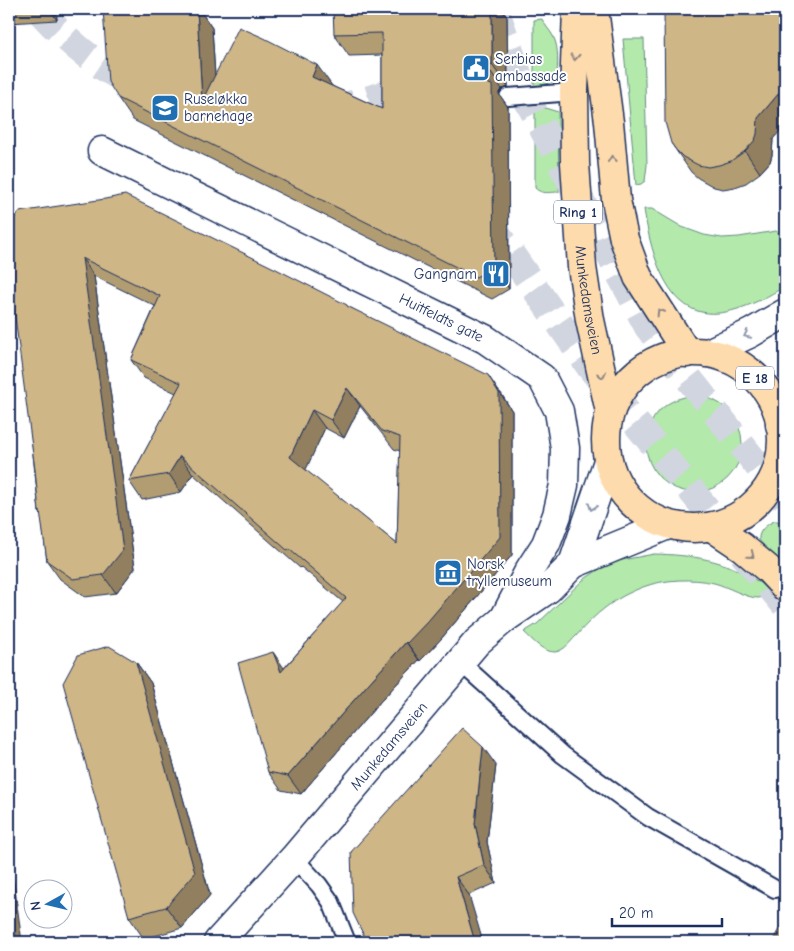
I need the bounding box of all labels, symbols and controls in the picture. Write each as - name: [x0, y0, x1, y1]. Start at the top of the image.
- place label: Serbias ambassade: [495, 50, 567, 85]
- public building icon: Serbias ambassade: [461, 53, 491, 83]
- one-way arrow: [570, 54, 581, 62]
- place label: Ruseløkka barnehage: [184, 90, 253, 125]
- school or university icon: Ruseløkka barnehage: [150, 93, 180, 123]
- one-way arrow: [607, 155, 618, 163]
- road number: Ring 1: [554, 200, 602, 223]
- street label: Munkedamsveien: [572, 245, 606, 356]
- restaurant icon: Gangnam: [481, 259, 511, 289]
- place label: Gangnam: [414, 265, 477, 283]
- street label: Huitfeldts gate: [396, 289, 487, 346]
- one-way arrow: [657, 308, 667, 317]
- one-way arrow: [743, 329, 752, 339]
- road number: E 18: [736, 366, 774, 389]
- one-way arrow: [597, 371, 607, 380]
- one-way arrow: [588, 503, 598, 511]
- one-way arrow: [745, 549, 754, 558]
- place label: Norsk tryllemuseum: [466, 555, 552, 590]
- museum icon: Norsk tryllemuseum: [433, 558, 463, 588]
- street label: Munkedamsveien: [346, 698, 431, 794]
- north arrow: [22, 878, 72, 928]
- scale bar: [612, 896, 722, 928]
- text: N: [27, 900, 45, 911]
- text: 20 m: [619, 904, 653, 922]

